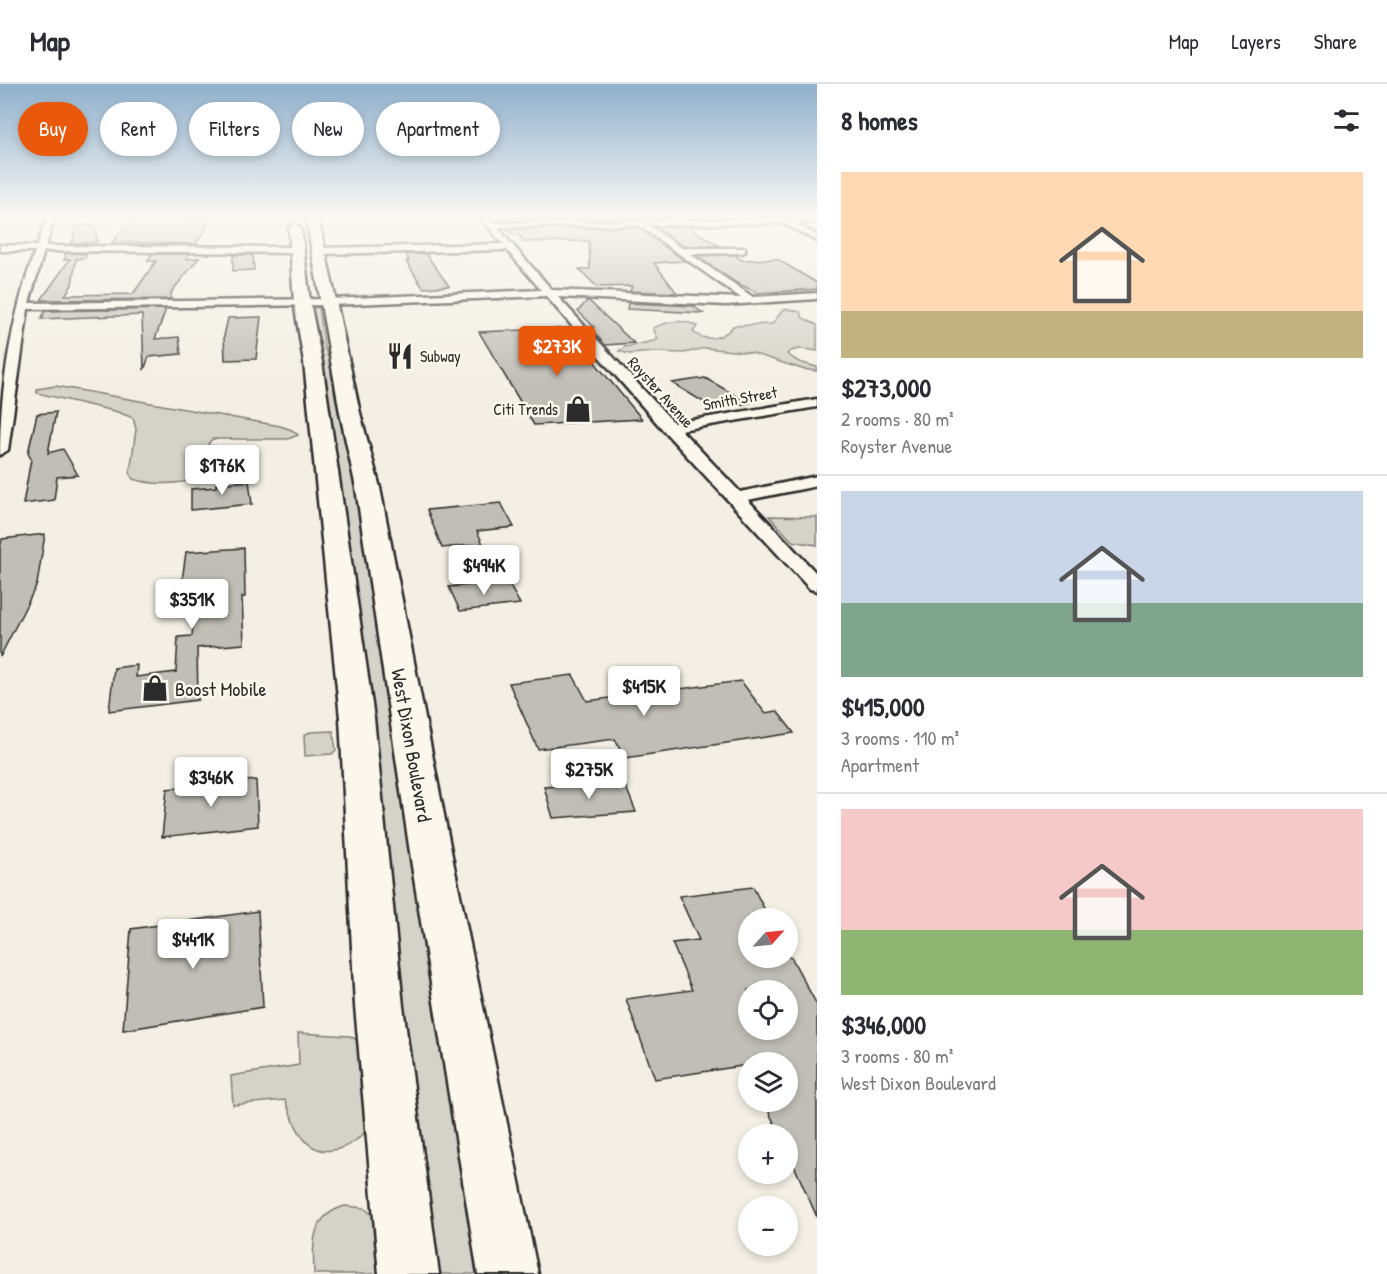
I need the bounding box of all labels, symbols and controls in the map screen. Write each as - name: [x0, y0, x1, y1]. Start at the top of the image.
- text: Map: [30, 22, 70, 60]
- text: Map: [1169, 27, 1198, 56]
- text: Layers: [1231, 27, 1281, 56]
- text: Share: [1314, 27, 1357, 56]
- chip: Buy: [18, 102, 88, 156]
- chip: Rent: [100, 102, 177, 156]
- chip: Filters: [189, 102, 280, 156]
- chip: New: [292, 102, 364, 156]
- chip: Apartment: [376, 102, 500, 156]
- text: 8 homes: [841, 103, 918, 138]
- icon: filters: [1330, 104, 1363, 137]
- icon: home: [1048, 211, 1156, 319]
- pin: $273K: [515, 326, 599, 377]
- text: $273K: [533, 332, 581, 359]
- restaurant icon: Subway: [385, 341, 415, 371]
- place label: Subway: [420, 345, 461, 367]
- street label: Royster Avenue: [623, 352, 699, 433]
- text: $273,000: [841, 370, 931, 405]
- street label: Smith Street: [701, 381, 779, 415]
- shop icon: Citi Trends: [563, 394, 593, 424]
- place label: Citi Trends: [493, 398, 558, 420]
- text: 2 rooms · 80 m²: [841, 405, 954, 432]
- text: Royster Avenue: [841, 432, 952, 459]
- pin: $176K: [180, 445, 264, 496]
- text: $176K: [199, 451, 245, 478]
- icon: home: [1048, 530, 1156, 638]
- pin: $494K: [442, 545, 526, 596]
- text: $494K: [463, 551, 505, 578]
- pin: $351K: [150, 579, 234, 630]
- text: $351K: [169, 585, 215, 612]
- street label: West Dixon Boulevard: [385, 666, 439, 824]
- pin: $415K: [602, 666, 686, 717]
- text: $415K: [622, 672, 666, 699]
- shop icon: Boost Mobile: [140, 673, 170, 703]
- place label: Boost Mobile: [175, 675, 266, 702]
- text: $415,000: [841, 689, 925, 724]
- text: 3 rooms · 110 m²: [841, 724, 959, 751]
- pin: $275K: [547, 749, 631, 800]
- text: Apartment: [841, 751, 919, 778]
- text: $275K: [565, 755, 613, 782]
- pin: $346K: [169, 757, 253, 808]
- text: $346K: [188, 763, 234, 790]
- icon: home: [1048, 848, 1156, 956]
- north arrow: [738, 908, 798, 968]
- map controls: [738, 908, 798, 1256]
- pin: $441K: [151, 919, 235, 970]
- text: $441K: [172, 925, 214, 952]
- button: locate: [738, 980, 798, 1040]
- text: $346,000: [841, 1007, 926, 1042]
- text: 3 rooms · 80 m²: [841, 1042, 953, 1069]
- button: layers: [738, 1052, 798, 1112]
- text: West Dixon Boulevard: [841, 1069, 996, 1096]
- button: +: [738, 1124, 798, 1184]
- button: −: [738, 1196, 798, 1256]

